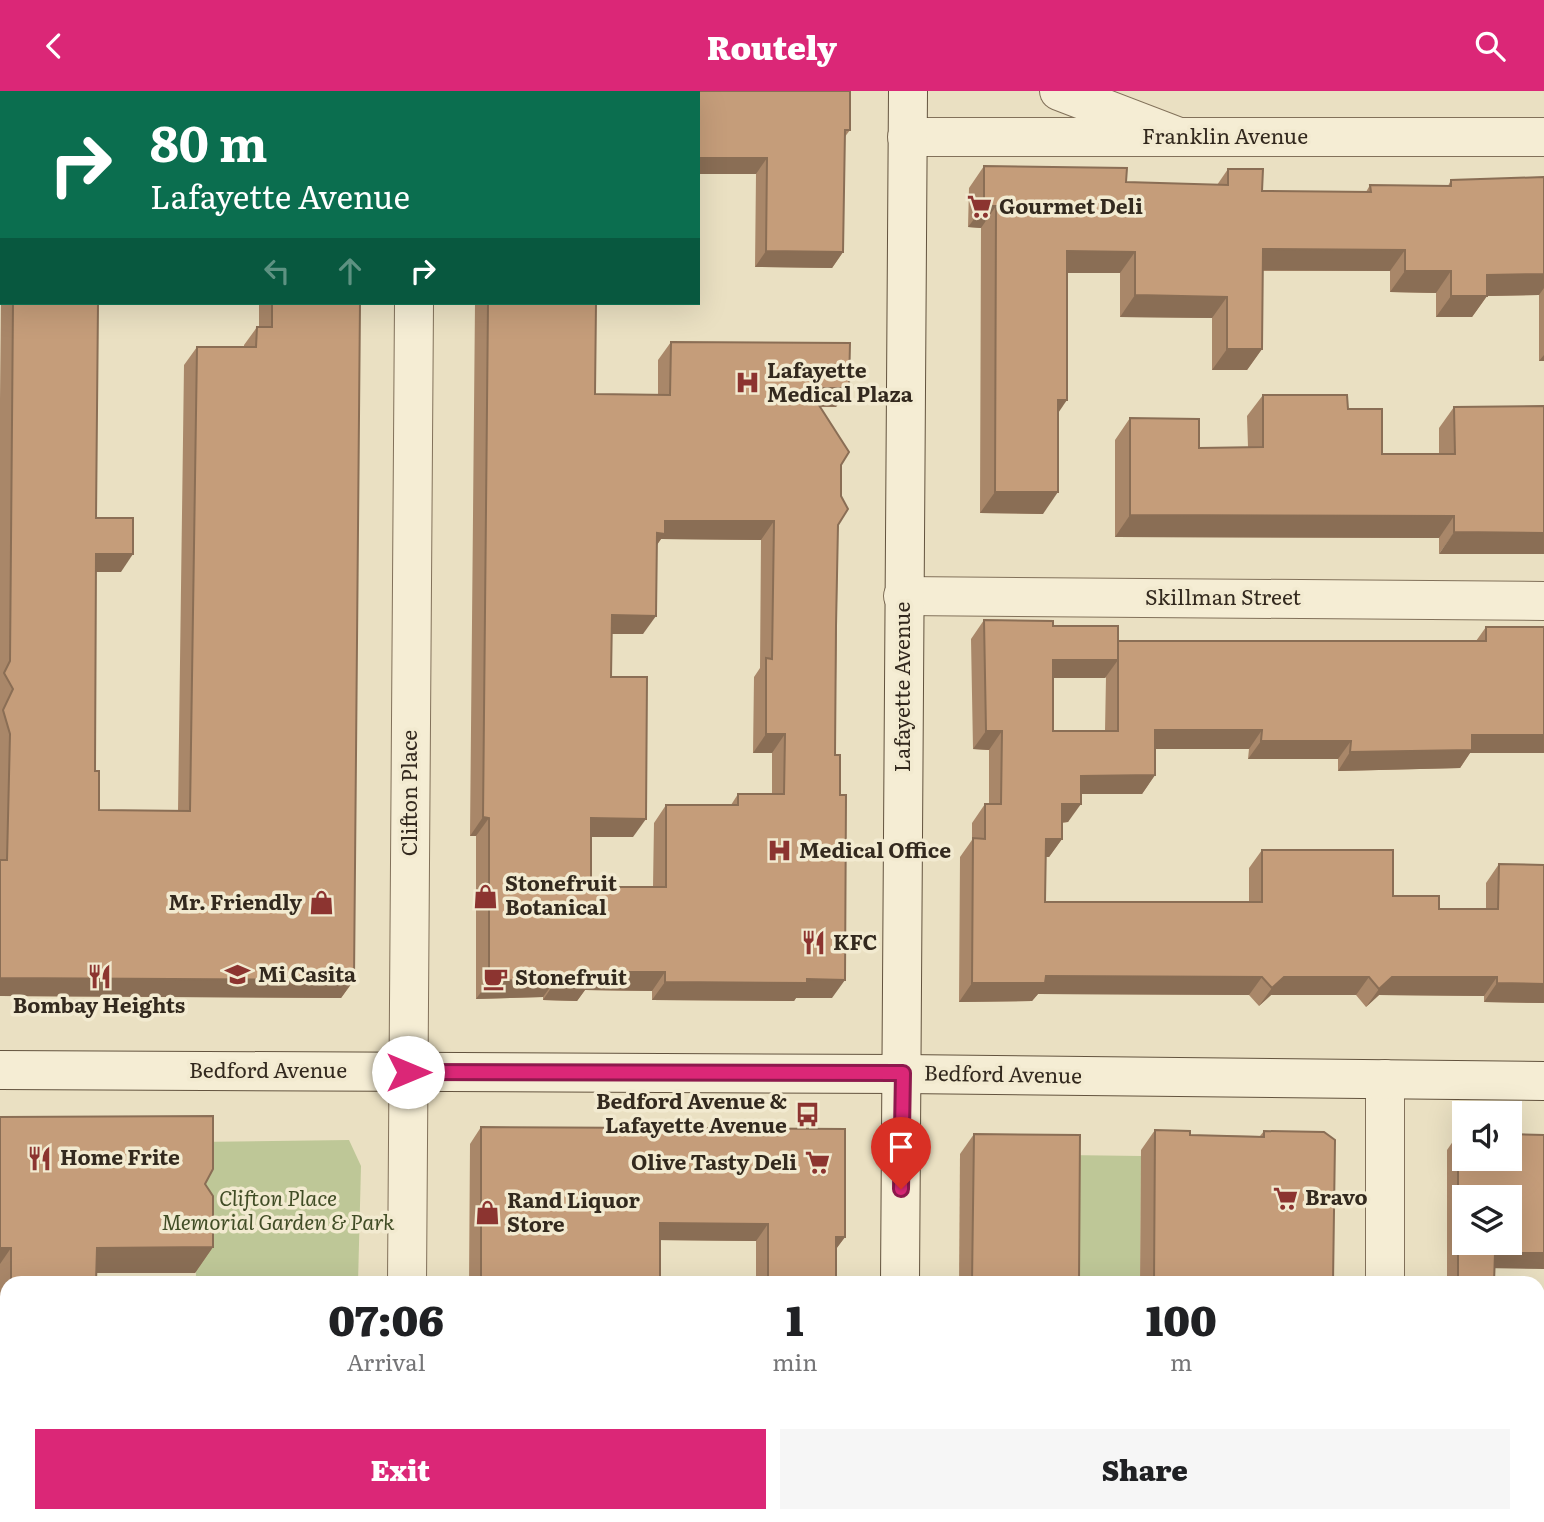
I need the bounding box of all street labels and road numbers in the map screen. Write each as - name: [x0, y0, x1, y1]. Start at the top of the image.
- street label: Franklin Avenue: [1142, 119, 1308, 150]
- street label: Skillman Street: [1145, 580, 1301, 611]
- street label: Lafayette Avenue: [885, 602, 916, 772]
- street label: Clifton Place: [392, 730, 423, 856]
- street label: Bedford Avenue: [189, 1053, 347, 1084]
- street label: Bedford Avenue: [924, 1056, 1082, 1089]

